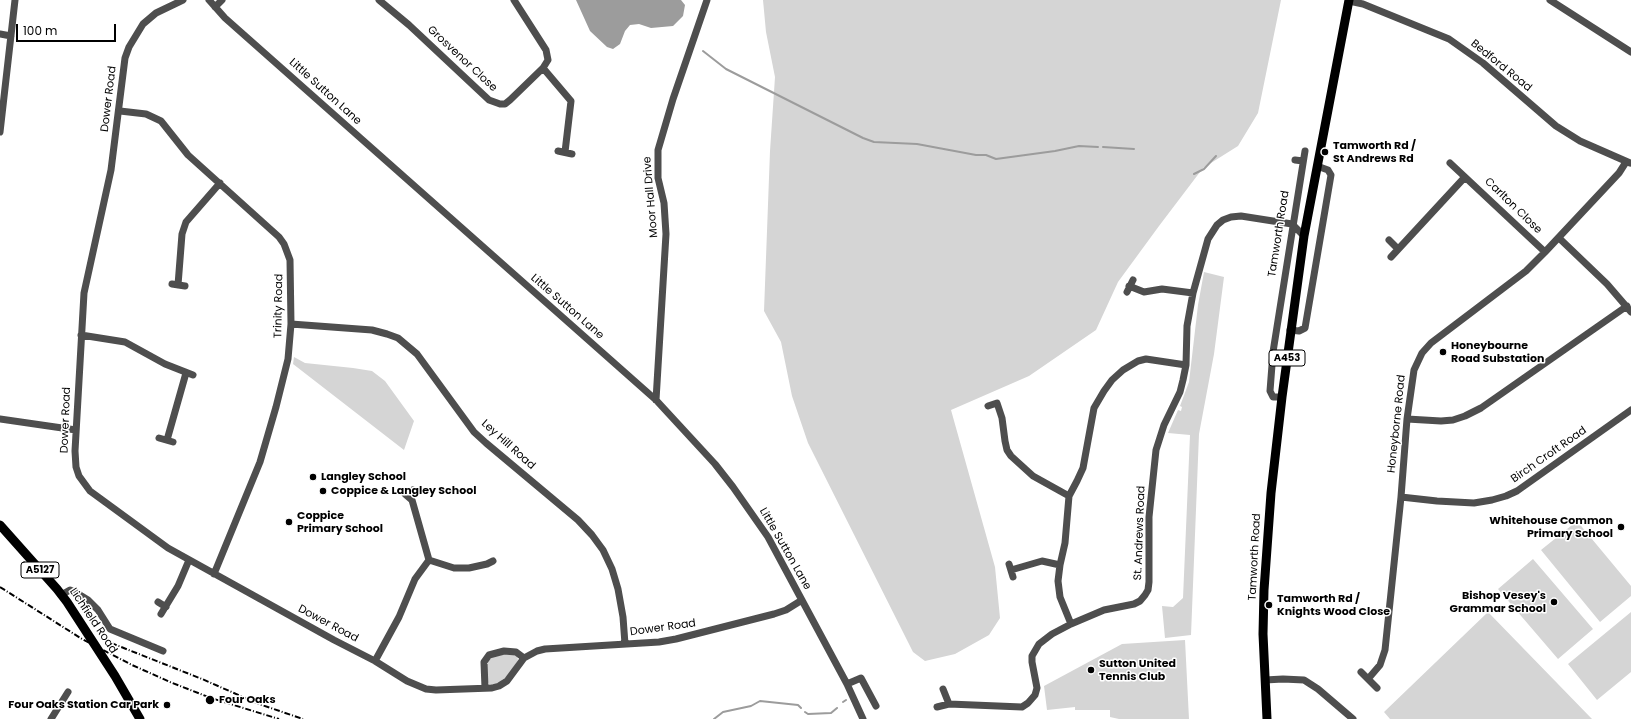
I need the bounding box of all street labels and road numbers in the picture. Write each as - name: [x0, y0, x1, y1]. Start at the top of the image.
- street label: Grosvenor Close: [424, 23, 500, 95]
- street label: Bedford Road: [1468, 37, 1534, 95]
- street label: Little Sutton Lane: [286, 56, 364, 128]
- street label: Dower Road: [98, 65, 120, 133]
- street label: Moor Hall Drive: [641, 156, 661, 238]
- street label: Carlton Close: [1482, 175, 1544, 237]
- street label: Tamworth Road: [1266, 190, 1292, 278]
- street label: Little Sutton Lane: [528, 272, 606, 342]
- street label: Trinity Road: [272, 274, 286, 338]
- road number: A453: [1269, 350, 1305, 366]
- street label: Honeyborne Road: [1385, 374, 1409, 474]
- street label: Dower Road: [58, 387, 74, 453]
- street label: Ley Hill Road: [478, 417, 538, 473]
- street label: Birch Croft Road: [1509, 424, 1589, 486]
- street label: St. Andrews Road: [1132, 485, 1148, 581]
- street label: Little Sutton Lane: [756, 506, 814, 592]
- street label: Tamworth Road: [1246, 513, 1264, 601]
- road number: A5127: [21, 562, 59, 578]
- street label: Lichfield Road: [66, 586, 120, 656]
- street label: Dower Road: [296, 603, 360, 645]
- street label: Dower Road: [629, 617, 697, 639]

